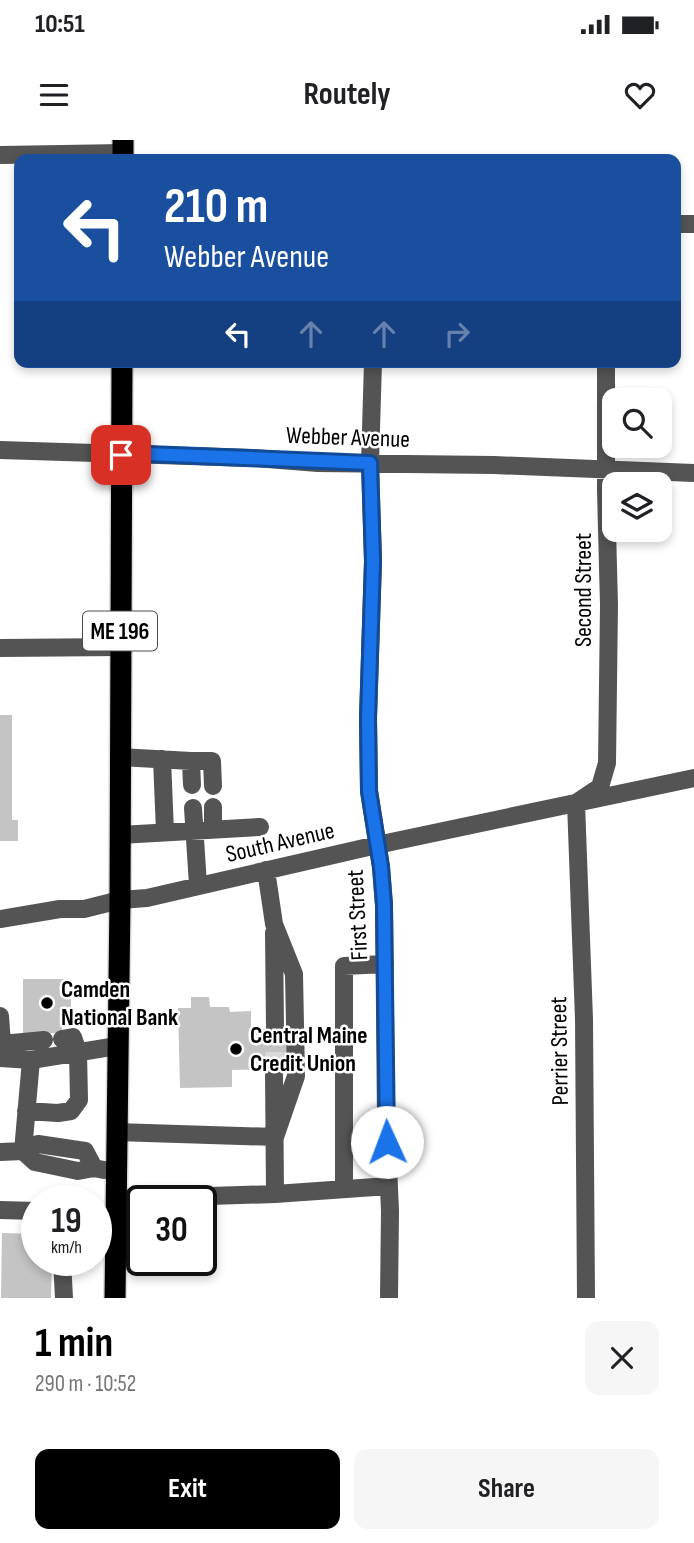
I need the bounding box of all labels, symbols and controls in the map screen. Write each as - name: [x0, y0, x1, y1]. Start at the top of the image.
- text: 10:51: [35, 9, 85, 40]
- text: Routely: [303, 75, 391, 114]
- icon: menu: [35, 76, 73, 114]
- icon: heart: [621, 76, 659, 114]
- text: 210 m: [164, 178, 268, 237]
- icon: left: [49, 182, 140, 273]
- text: Webber Avenue: [164, 238, 329, 277]
- icon: left: [219, 315, 257, 353]
- icon: ahead: [292, 315, 330, 353]
- icon: ahead: [365, 315, 403, 353]
- icon: right: [438, 315, 476, 353]
- map controls: [602, 388, 672, 542]
- button: search: [602, 388, 672, 458]
- street label: Webber Avenue: [286, 421, 410, 454]
- pin: [91, 425, 151, 485]
- icon: arrive: [102, 436, 140, 474]
- button: layers: [602, 472, 672, 542]
- street label: Second Street: [569, 533, 598, 647]
- road number: ME 196: [83, 611, 157, 650]
- street label: South Avenue: [223, 816, 337, 869]
- street label: First Street: [341, 869, 374, 961]
- place label: Camden National Bank: [61, 975, 178, 1032]
- marker: Camden National Bank: [39, 995, 55, 1011]
- street label: Perrier Street: [544, 996, 575, 1106]
- place label: Central Maine Credit Union: [250, 1021, 367, 1078]
- marker: Central Maine Credit Union: [228, 1041, 244, 1057]
- position arrow: [350, 1105, 424, 1179]
- speed limit sign: 30: [126, 1185, 217, 1276]
- text: 19: [51, 1200, 82, 1243]
- text: km/h: [51, 1237, 82, 1258]
- text: 1 min: [35, 1318, 113, 1369]
- button: close: [585, 1321, 659, 1395]
- text: 290 m · 10:52: [35, 1370, 136, 1398]
- button: Exit: [35, 1449, 340, 1529]
- button: Share: [354, 1449, 659, 1529]

